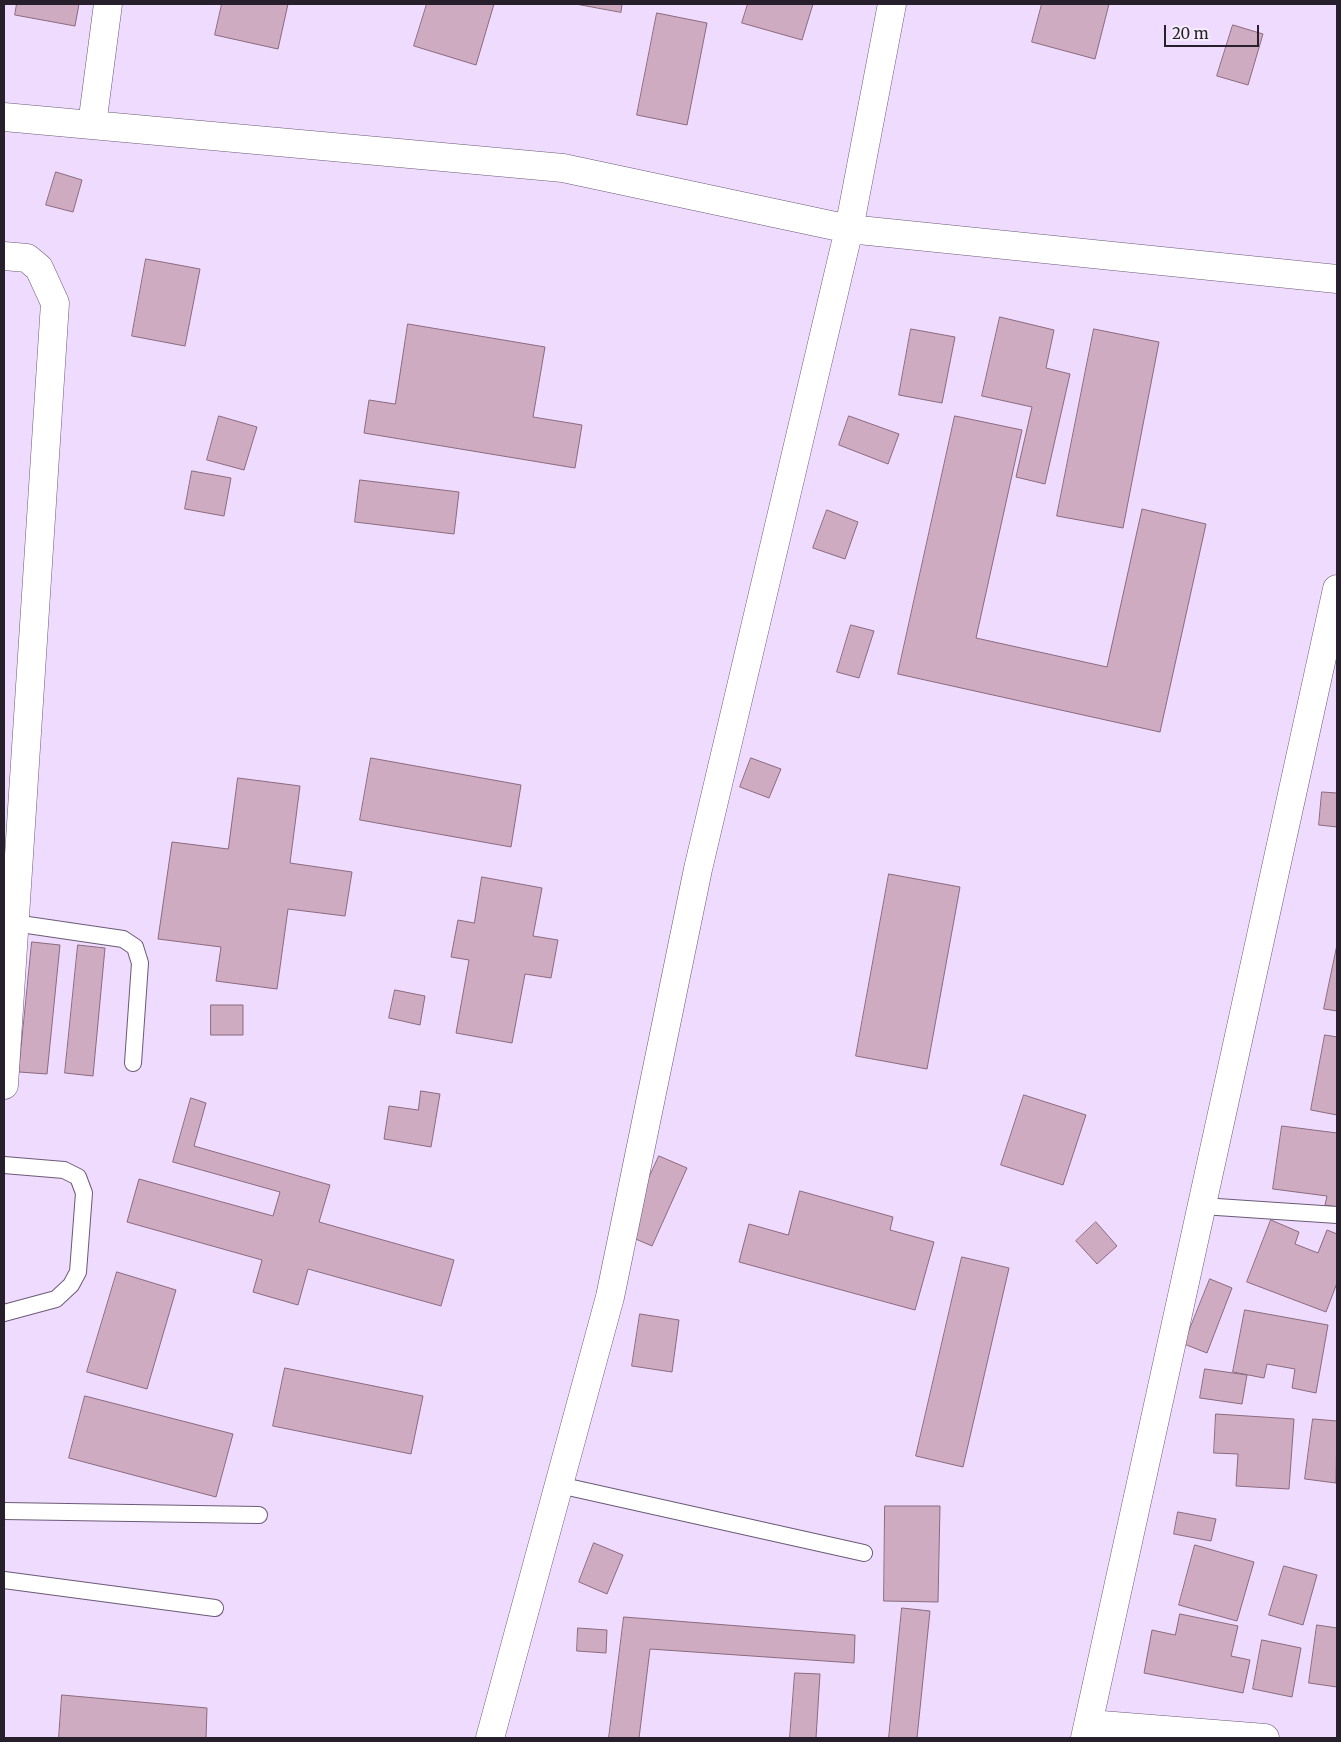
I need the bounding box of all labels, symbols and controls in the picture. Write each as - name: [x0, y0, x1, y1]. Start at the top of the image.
- scale bar: [1166, 15, 1261, 47]
- text: 20 m: [1172, 24, 1209, 43]

